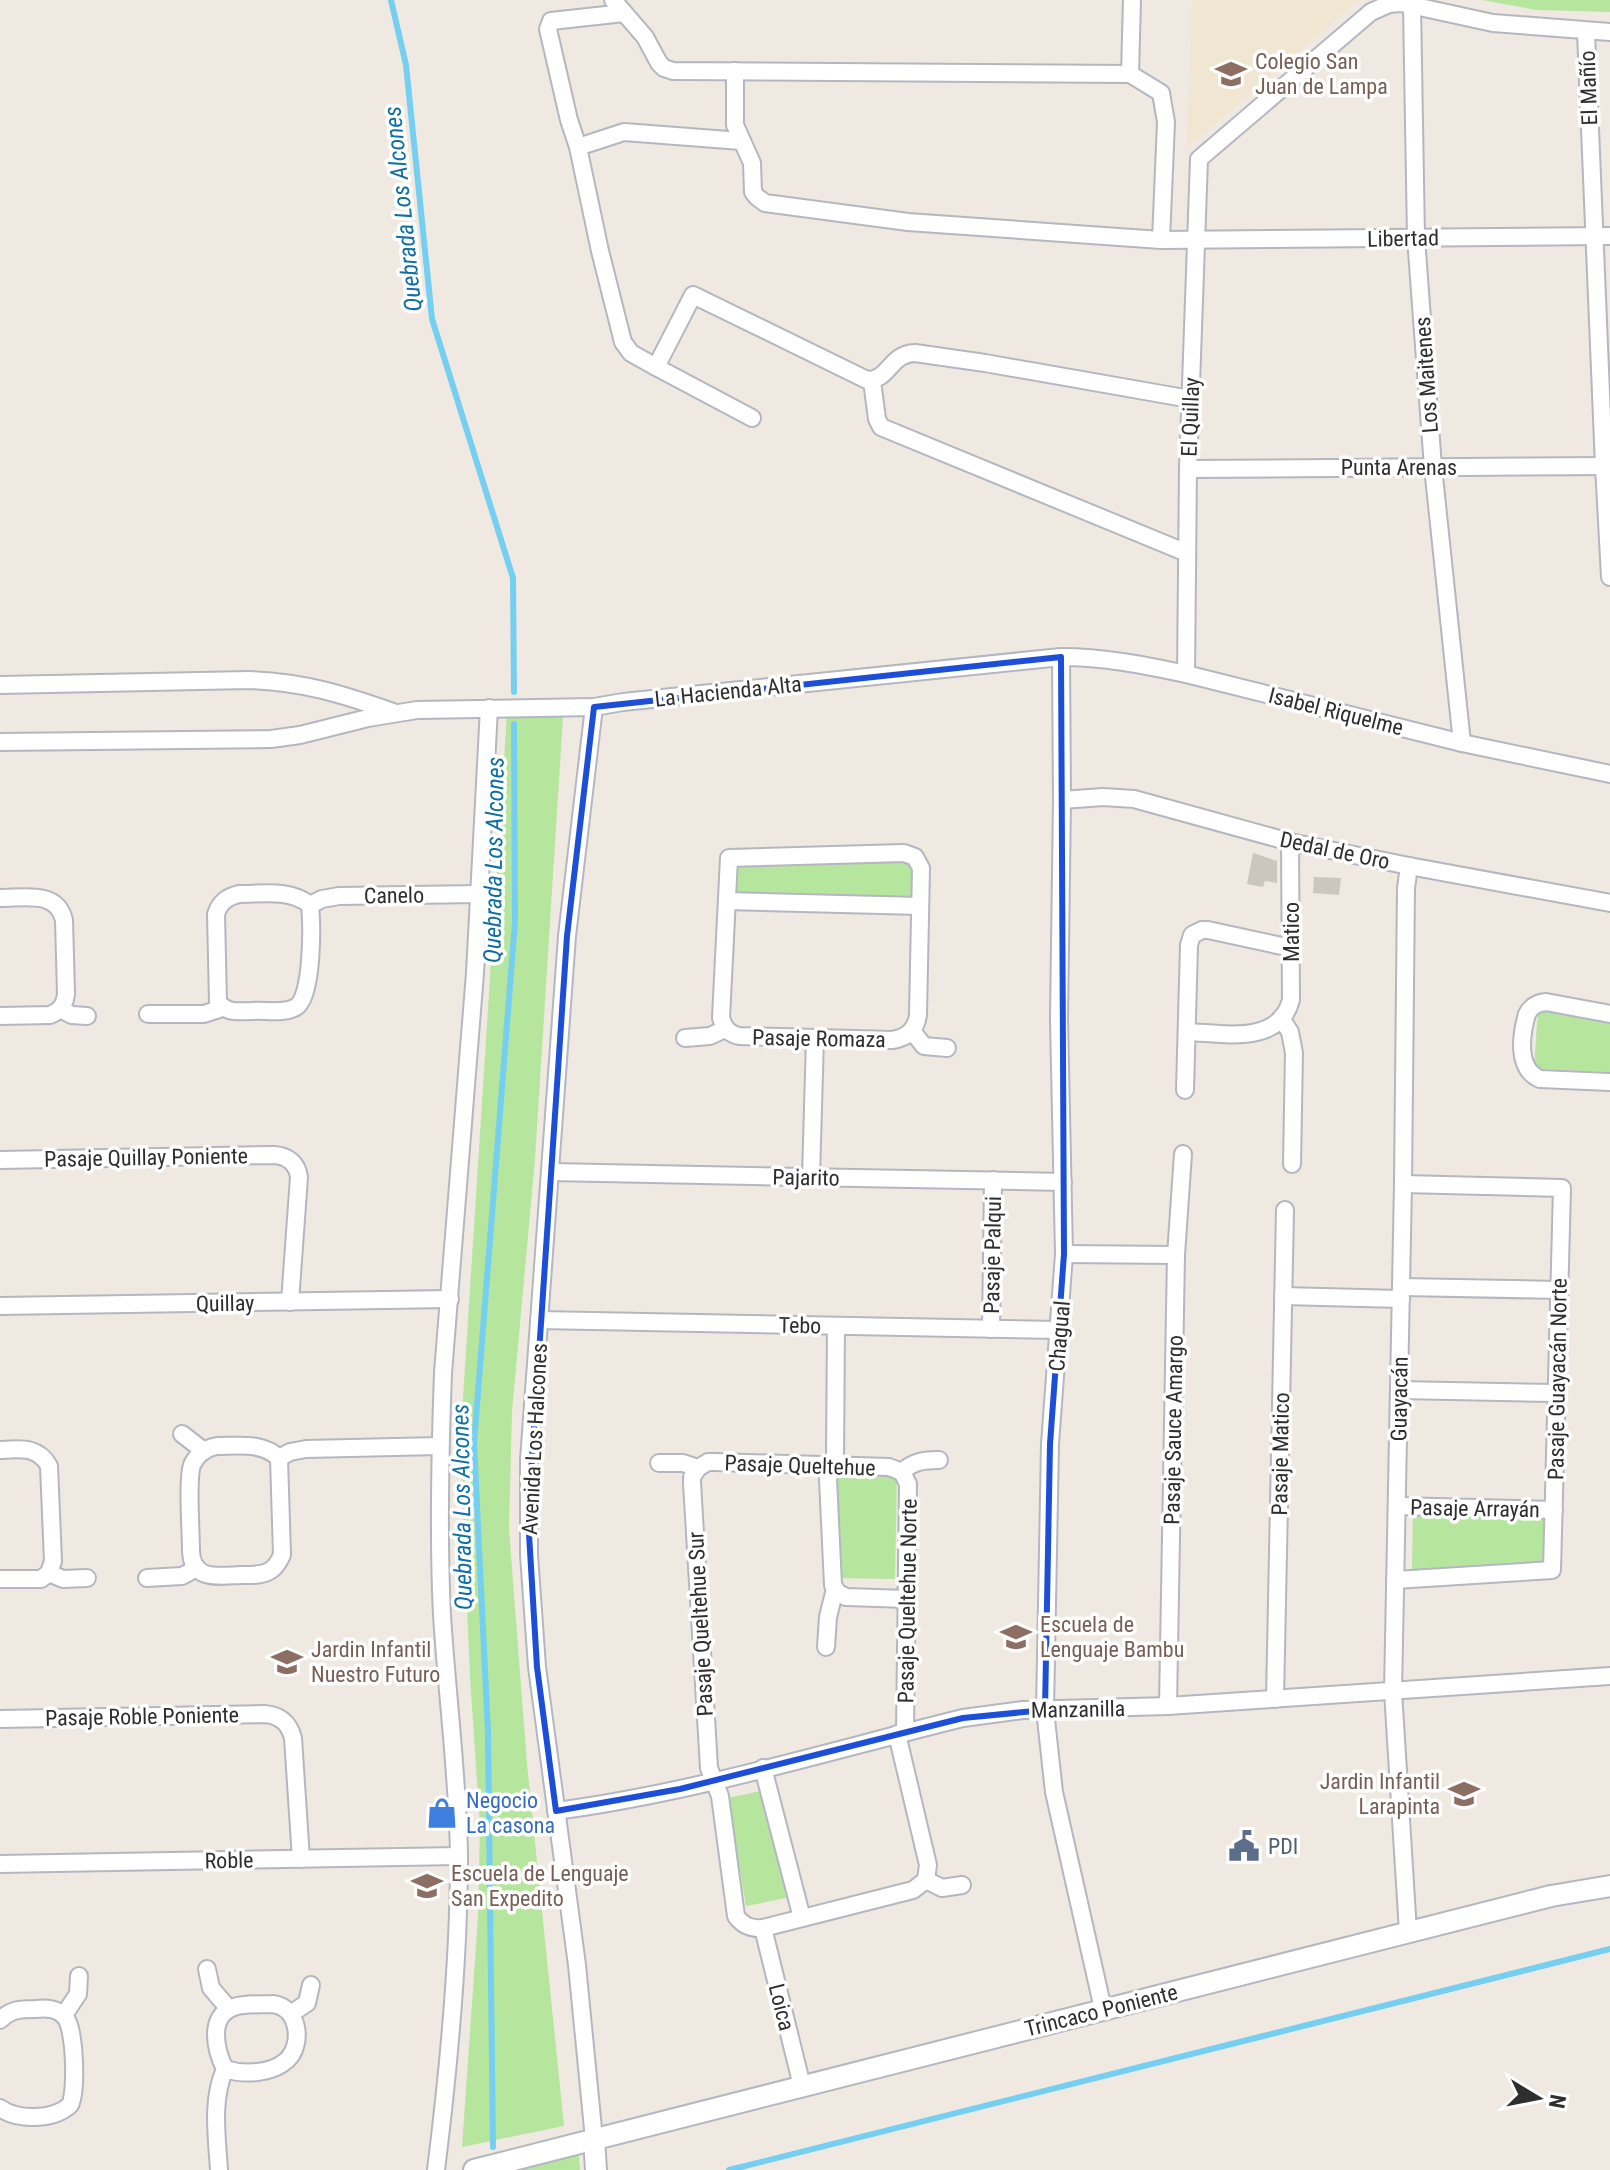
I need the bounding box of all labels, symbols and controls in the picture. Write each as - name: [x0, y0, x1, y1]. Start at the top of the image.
- place label: Colegio San Juan de Lampa: [1255, 49, 1388, 99]
- street label: El Mañío: [1575, 50, 1602, 126]
- school or university icon: Colegio San Juan de Lampa: [1214, 57, 1248, 91]
- water label: Quebrada Los Alcones: [378, 105, 428, 313]
- street label: Libertad: [1367, 225, 1439, 252]
- street label: Los Maitenes: [1410, 316, 1443, 434]
- street label: El Quillay: [1177, 377, 1204, 457]
- street label: Punta Arenas: [1341, 455, 1457, 480]
- street label: La Hacienda Alta: [653, 671, 803, 712]
- street label: Isabel Riquelme: [1266, 683, 1406, 740]
- water label: Quebrada Los Alcones: [478, 757, 510, 963]
- street label: Dedal de Oro: [1278, 827, 1392, 874]
- street label: Canelo: [364, 882, 424, 909]
- street label: Matico: [1279, 902, 1304, 962]
- street label: Pasaje Romaza: [752, 1025, 886, 1052]
- street label: Pasaje Quillay Poniente: [44, 1143, 248, 1172]
- street label: Pajarito: [772, 1164, 840, 1191]
- street label: Pasaje Palqui: [979, 1196, 1006, 1314]
- street label: Pasaje Guayacán Norte: [1543, 1278, 1572, 1480]
- street label: Quillay: [196, 1290, 254, 1317]
- street label: Chagual: [1044, 1300, 1075, 1372]
- street label: Tebo: [778, 1313, 822, 1338]
- street label: Pasaje Sauce Amargo: [1159, 1335, 1188, 1525]
- street label: Avenida Los Halcones: [517, 1343, 552, 1536]
- street label: Guayacán: [1386, 1356, 1413, 1442]
- street label: Pasaje Matico: [1267, 1392, 1294, 1516]
- water label: Quebrada Los Alcones: [446, 1404, 478, 1610]
- street label: Pasaje Queltehue: [724, 1450, 876, 1481]
- street label: Pasaje Arrayán: [1410, 1495, 1540, 1522]
- street label: Pasaje Queltehue Norte: [893, 1498, 922, 1704]
- street label: Pasaje Queltehue Sur: [683, 1531, 718, 1717]
- place label: Escuela de Lenguaje Bambu: [1040, 1612, 1184, 1662]
- school or university icon: Escuela de Lenguaje Bambu: [999, 1620, 1033, 1654]
- place label: Jardin Infantil Nuestro Futuro: [311, 1637, 440, 1687]
- school or university icon: Jardin Infantil Nuestro Futuro: [270, 1645, 304, 1679]
- street label: Manzanilla: [1031, 1696, 1125, 1723]
- street label: Pasaje Roble Poniente: [45, 1702, 239, 1731]
- place label: Jardin Infantil Larapinta: [1320, 1769, 1440, 1819]
- school or university icon: Jardin Infantil Larapinta: [1447, 1777, 1481, 1811]
- place label: Negocio La casona: [466, 1788, 555, 1838]
- shop icon: Negocio La casona: [425, 1796, 459, 1830]
- public building icon: PDI: [1227, 1829, 1261, 1863]
- place label: PDI: [1268, 1834, 1298, 1859]
- street label: Roble: [204, 1848, 254, 1873]
- place label: Escuela de Lenguaje San Expedito: [451, 1861, 629, 1911]
- school or university icon: Escuela de Lenguaje San Expedito: [410, 1869, 444, 1903]
- street label: Trincaco Poniente: [1022, 1979, 1180, 2042]
- street label: Loica: [764, 1981, 799, 2033]
- north arrow: [1498, 2058, 1578, 2138]
- text: N: [1544, 2093, 1571, 2110]

